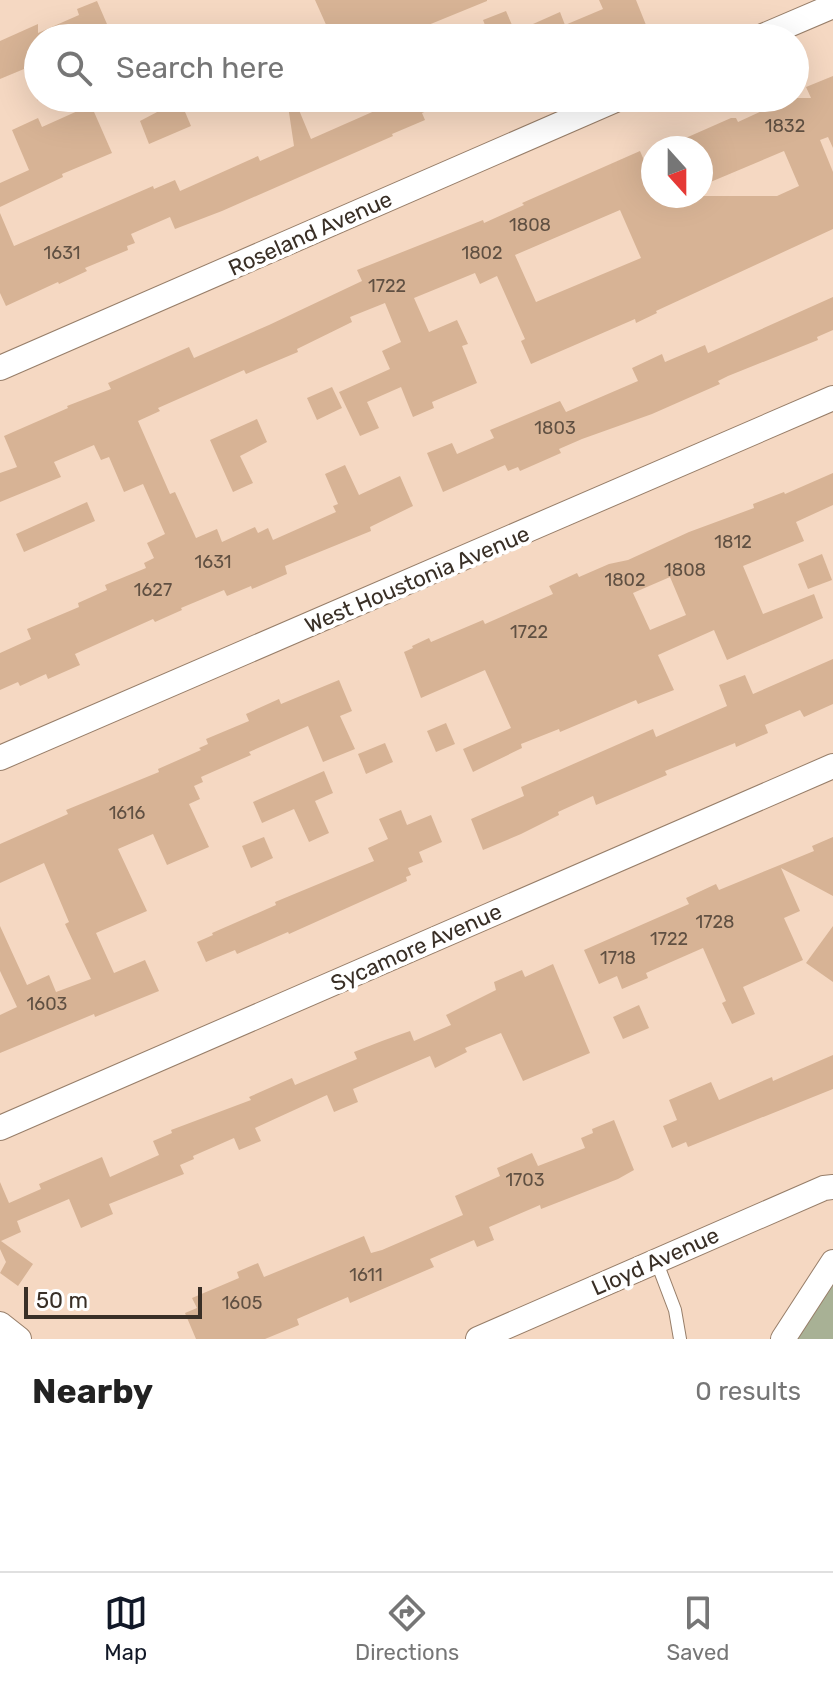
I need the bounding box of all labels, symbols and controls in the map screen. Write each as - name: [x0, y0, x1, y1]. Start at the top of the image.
- search box: [24, 24, 809, 112]
- icon: search: [52, 46, 96, 90]
- text: Search here: [116, 50, 284, 86]
- house number: 1832: [765, 115, 805, 137]
- north arrow: [641, 136, 713, 208]
- street label: Roseland Avenue: [224, 185, 396, 282]
- house number: 1808: [509, 214, 551, 236]
- house number: 1631: [44, 242, 80, 264]
- house number: 1802: [461, 242, 503, 264]
- house number: 1722: [368, 275, 406, 297]
- house number: 1803: [534, 417, 576, 439]
- street label: West Houstonia Avenue: [301, 520, 534, 639]
- house number: 1812: [714, 531, 752, 553]
- house number: 1631: [195, 551, 231, 573]
- house number: 1808: [664, 559, 706, 581]
- house number: 1802: [604, 569, 646, 591]
- house number: 1627: [134, 579, 172, 601]
- house number: 1722: [510, 621, 548, 643]
- house number: 1616: [109, 802, 145, 824]
- street label: Sycamore Avenue: [327, 898, 506, 997]
- house number: 1728: [696, 911, 734, 933]
- house number: 1722: [650, 928, 688, 950]
- house number: 1718: [600, 947, 636, 969]
- house number: 1603: [27, 993, 67, 1015]
- house number: 1703: [505, 1169, 545, 1191]
- street label: Lloyd Avenue: [587, 1221, 723, 1302]
- house number: 1611: [349, 1264, 383, 1286]
- scale bar: [24, 1283, 202, 1319]
- text: 50 m: [36, 1287, 88, 1314]
- house number: 1605: [222, 1292, 262, 1314]
- text: Nearby: [32, 1371, 153, 1412]
- text: 0 results: [695, 1376, 801, 1407]
- tab: Map: [104, 1591, 148, 1666]
- tab: Directions: [355, 1591, 459, 1666]
- tab: Saved: [667, 1591, 729, 1666]

